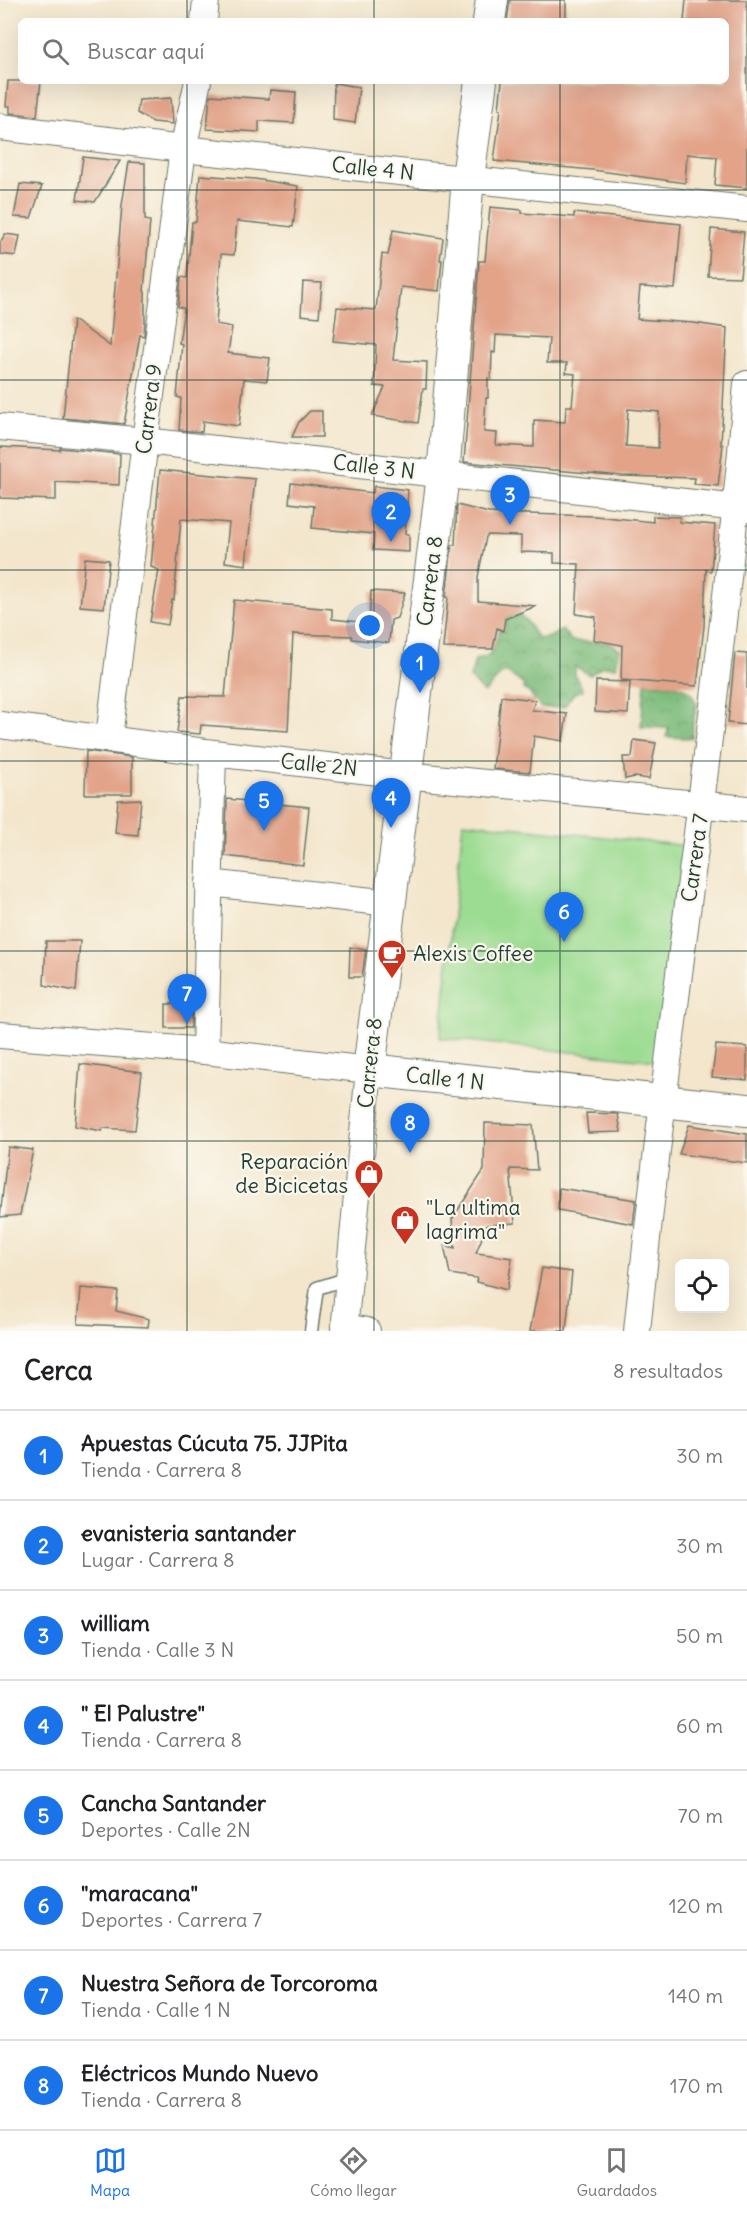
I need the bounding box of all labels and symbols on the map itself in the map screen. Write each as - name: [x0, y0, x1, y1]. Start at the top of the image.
- street label: Calle 4 N: [330, 151, 416, 186]
- street label: Carrera 9: [130, 362, 167, 456]
- street label: Calle 3 N: [331, 448, 417, 485]
- pin: 3: [490, 476, 530, 525]
- pin: 2: [372, 492, 410, 542]
- street label: Carrera 8: [411, 534, 448, 628]
- your location: [355, 611, 384, 640]
- pin: 1: [400, 644, 440, 693]
- street label: Calle 2N: [279, 747, 359, 782]
- pin: 4: [372, 778, 410, 828]
- pin: 5: [244, 782, 284, 831]
- street label: Carrera 7: [675, 812, 714, 904]
- pin: 6: [544, 892, 584, 942]
- cafe icon: Alexis Coffee: [376, 938, 408, 980]
- place label: Alexis Coffee: [413, 940, 533, 967]
- pin: 7: [168, 974, 207, 1024]
- street label: Carrera 8: [351, 1016, 388, 1110]
- street label: Calle 1 N: [404, 1061, 486, 1096]
- pin: 8: [390, 1104, 430, 1153]
- place label: Reparación de Bicicetas: [235, 1148, 348, 1199]
- shop icon: Reparación de Bicicetas: [353, 1158, 385, 1200]
- place label: "La ultima lagrima": [426, 1194, 521, 1245]
- shop icon: "La ultima lagrima": [389, 1204, 421, 1246]

